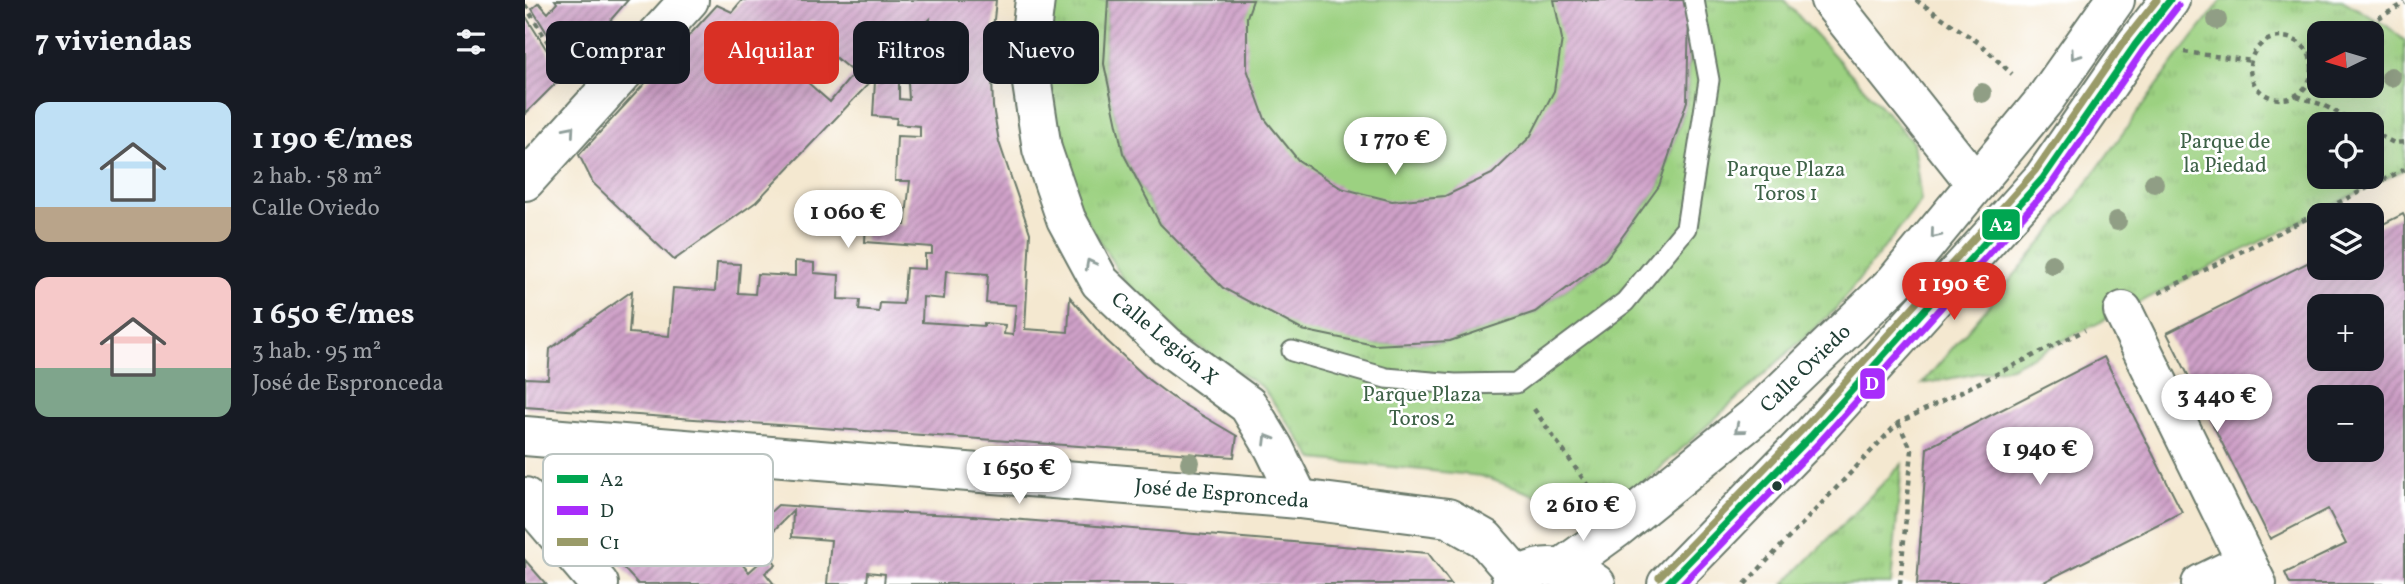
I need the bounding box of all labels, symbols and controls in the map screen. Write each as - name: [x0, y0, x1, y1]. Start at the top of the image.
- text: 7 viviendas: [35, 21, 192, 63]
- chip: Comprar: [546, 21, 690, 84]
- chip: Alquilar: [704, 21, 839, 84]
- chip: Filtros: [853, 21, 969, 84]
- chip: Nuevo: [983, 21, 1099, 84]
- north arrow: [2307, 21, 2383, 98]
- map controls: [2307, 21, 2384, 462]
- icon: filters: [452, 23, 490, 61]
- one-way arrow: [2071, 47, 2083, 60]
- button: locate: [2307, 112, 2384, 189]
- pin: 1 770 €: [1330, 118, 1460, 177]
- text: 1 190 €/mes: [252, 119, 413, 161]
- text: 1 770 €: [1360, 124, 1430, 156]
- one-way arrow: [562, 125, 574, 138]
- park label: Parque de la Piedad: [2180, 128, 2270, 181]
- icon: home: [91, 130, 175, 214]
- park label: Parque Plaza Toros 1: [1727, 156, 1845, 209]
- text: 2 hab. · 58 m²: [252, 161, 382, 193]
- pin: 1 060 €: [783, 190, 913, 250]
- text: Calle Oviedo: [252, 193, 380, 225]
- text: 1 060 €: [810, 197, 886, 229]
- button: layers: [2307, 203, 2384, 280]
- line badge: A2: [1981, 208, 2021, 241]
- text: A2: [1989, 213, 2013, 239]
- one-way arrow: [1930, 227, 1943, 239]
- one-way arrow: [1085, 259, 1099, 271]
- pin: 1 190 €: [1889, 262, 2019, 322]
- text: 1 190 €: [1918, 269, 1990, 301]
- street label: Calle Legión X: [1104, 286, 1224, 393]
- text: 1 650 €/mes: [252, 294, 415, 336]
- button: +: [2307, 294, 2384, 371]
- icon: home: [91, 305, 175, 389]
- street label: Calle Oviedo: [1754, 318, 1858, 420]
- text: 3 hab. · 95 m²: [252, 336, 381, 368]
- line badge: D: [1859, 367, 1886, 400]
- text: José de Espronceda: [252, 368, 444, 400]
- text: D: [1865, 372, 1879, 398]
- pin: 3 440 €: [2152, 374, 2282, 434]
- park label: Parque Plaza Toros 2: [1363, 381, 1481, 434]
- text: 3 440 €: [2177, 381, 2257, 413]
- button: −: [2307, 385, 2384, 462]
- one-way arrow: [1735, 421, 1748, 433]
- pin: 1 940 €: [1975, 428, 2105, 487]
- one-way arrow: [1263, 433, 1276, 446]
- text: 1 940 €: [2002, 434, 2078, 466]
- pin: 1 650 €: [954, 447, 1084, 506]
- text: 1 650 €: [982, 453, 1056, 485]
- legend: [543, 454, 773, 566]
- text: A2: [600, 468, 624, 494]
- street label: José de Espronceda: [1133, 472, 1310, 517]
- unlabelled marker: [1770, 479, 1784, 493]
- pin: 2 610 €: [1518, 484, 1648, 543]
- text: 2 610 €: [1546, 490, 1620, 522]
- text: D: [600, 499, 614, 525]
- text: C1: [600, 531, 620, 557]

